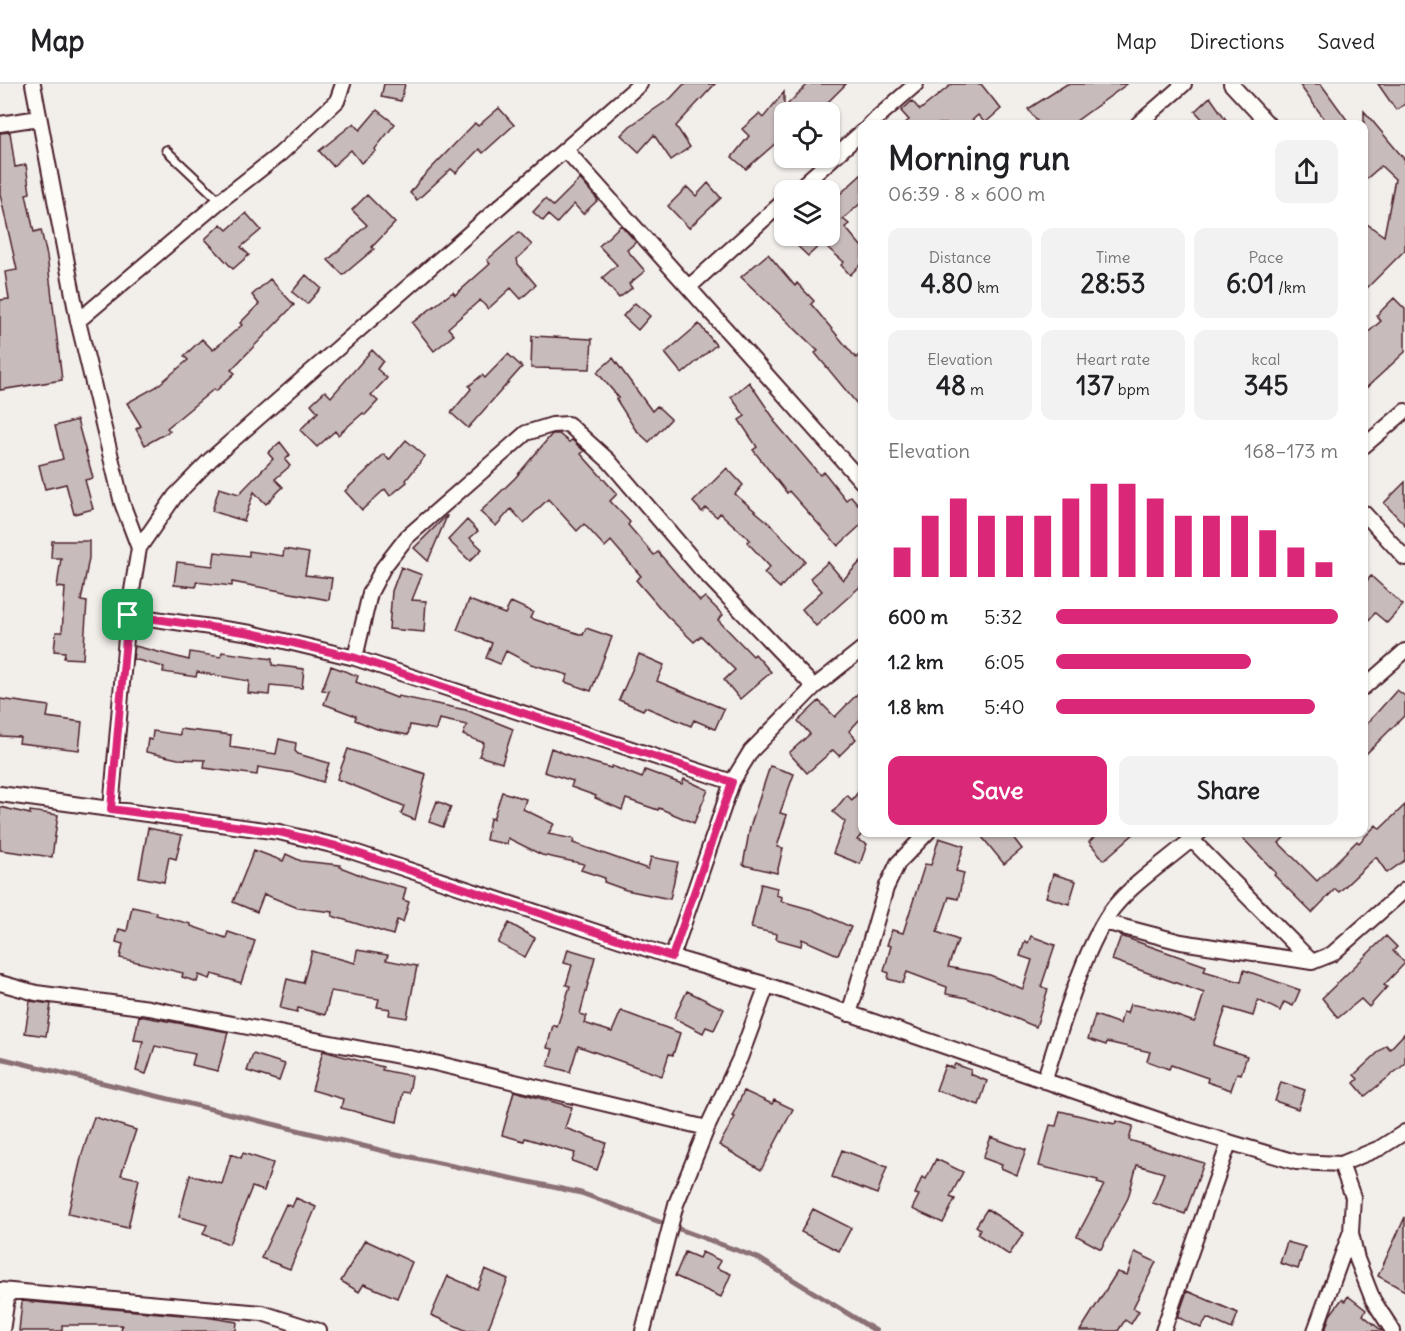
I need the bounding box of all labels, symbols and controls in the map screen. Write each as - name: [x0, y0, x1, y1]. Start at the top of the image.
- text: Map: [30, 23, 84, 59]
- text: Map: [1116, 28, 1157, 55]
- text: Directions: [1190, 28, 1284, 55]
- text: Saved: [1317, 28, 1375, 55]
- map controls: [774, 102, 840, 246]
- button: locate: [774, 102, 840, 168]
- text: Morning run: [888, 137, 1070, 179]
- button: share: [1275, 140, 1338, 203]
- button: layers: [774, 180, 840, 246]
- text: 06:39 · 8 × 600 m: [888, 181, 1045, 206]
- text: Distance: [929, 247, 991, 267]
- text: Time: [1096, 247, 1130, 267]
- text: Pace: [1249, 247, 1283, 267]
- text: 4.80: [921, 267, 973, 300]
- text: 28:53: [1081, 267, 1145, 300]
- text: 6:01: [1226, 267, 1274, 300]
- text: km: [973, 277, 999, 297]
- text: /km: [1274, 277, 1306, 297]
- text: Elevation: [927, 349, 993, 369]
- text: Heart rate: [1076, 349, 1150, 369]
- text: kcal: [1252, 349, 1280, 369]
- text: 48: [936, 369, 966, 402]
- text: 137: [1076, 369, 1114, 402]
- text: 345: [1244, 369, 1288, 402]
- text: m: [966, 379, 984, 399]
- text: bpm: [1114, 379, 1150, 399]
- text: Elevation: [888, 438, 970, 463]
- text: 168–173 m: [1244, 438, 1338, 463]
- pin: [102, 589, 153, 640]
- icon: arrive: [111, 598, 144, 631]
- text: 600 m: [888, 604, 948, 629]
- text: 5:32: [984, 604, 1022, 629]
- text: 1.2 km: [888, 649, 944, 674]
- text: 6:05: [984, 649, 1025, 674]
- text: 1.8 km: [888, 694, 944, 719]
- text: 5:40: [984, 694, 1025, 719]
- button: Save: [888, 756, 1107, 825]
- button: Share: [1119, 756, 1338, 825]

